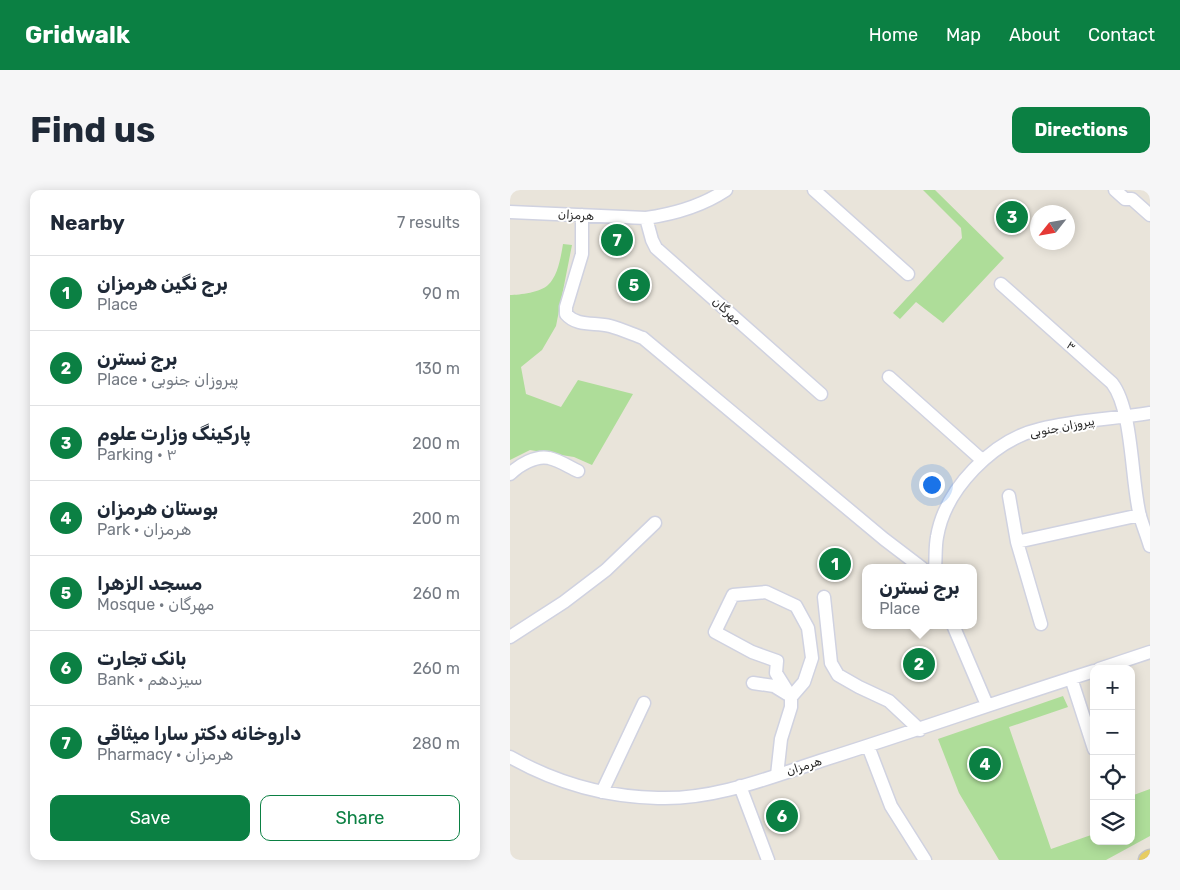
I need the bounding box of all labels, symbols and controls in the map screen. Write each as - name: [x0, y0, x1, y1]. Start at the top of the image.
- text: Gridwalk: [25, 21, 130, 49]
- text: Home: [869, 24, 918, 46]
- text: Map: [946, 24, 981, 46]
- text: About: [1009, 24, 1060, 46]
- text: Contact: [1088, 24, 1155, 46]
- button: Directions: [1012, 107, 1150, 153]
- text: Find us: [30, 109, 155, 151]
- pin: 3: [996, 198, 1028, 236]
- north arrow: [1030, 205, 1075, 250]
- street label: هرمزان: [558, 207, 594, 224]
- text: Nearby: [50, 210, 125, 235]
- text: 7 results: [397, 213, 460, 232]
- pin: 7: [601, 221, 633, 259]
- pin: 5: [618, 266, 650, 304]
- text: برج نگین هرمزان: [97, 272, 228, 295]
- text: 1: [62, 284, 70, 303]
- text: 90 m: [422, 284, 460, 303]
- street label: مهرگان: [709, 294, 745, 329]
- text: Place: [97, 295, 138, 314]
- street label: ۳: [1063, 338, 1079, 354]
- text: برج نسترن: [97, 347, 177, 370]
- text: 2: [61, 359, 71, 378]
- text: 130 m: [415, 359, 460, 378]
- text: Place · پیروزان جنوبی: [97, 370, 239, 389]
- street label: پیروزان جنوبی: [1028, 414, 1096, 441]
- text: پارکینگ وزارت علوم: [97, 422, 251, 445]
- text: 3: [61, 434, 71, 453]
- text: 200 m: [412, 434, 460, 453]
- text: Parking · ۳: [97, 445, 177, 464]
- your location: [919, 472, 945, 498]
- text: بوستان هرمزان: [97, 497, 218, 520]
- text: 4: [61, 509, 71, 528]
- text: 200 m: [412, 509, 460, 528]
- text: Park · هرمزان: [97, 520, 191, 539]
- pin: 1: [819, 545, 851, 583]
- popup: [862, 564, 977, 629]
- text: مسجد الزهرا: [97, 572, 202, 595]
- text: برج نسترن: [879, 576, 960, 599]
- text: 5: [61, 584, 71, 603]
- text: 260 m: [413, 584, 460, 603]
- text: Mosque · مهرگان: [97, 595, 214, 614]
- text: Place: [879, 599, 920, 618]
- pin: 2: [903, 645, 935, 683]
- text: بانک تجارت: [97, 647, 186, 670]
- text: 6: [61, 659, 71, 678]
- text: 260 m: [413, 659, 460, 678]
- map controls: [1090, 665, 1135, 845]
- button: +: [1090, 665, 1135, 710]
- text: Bank · سیزدهم: [97, 670, 203, 689]
- button: −: [1090, 710, 1135, 755]
- text: داروخانه دکتر سارا میثاقی: [97, 722, 301, 745]
- text: 7: [61, 734, 71, 753]
- text: 280 m: [412, 734, 460, 753]
- text: Pharmacy · هرمزان: [97, 745, 233, 764]
- pin: 4: [969, 745, 1001, 783]
- street label: هرمزان: [785, 754, 824, 779]
- button: locate: [1090, 755, 1135, 800]
- button: Save: [50, 795, 250, 841]
- button: Share: [260, 795, 460, 841]
- pin: 6: [766, 797, 798, 835]
- button: layers: [1090, 800, 1135, 845]

